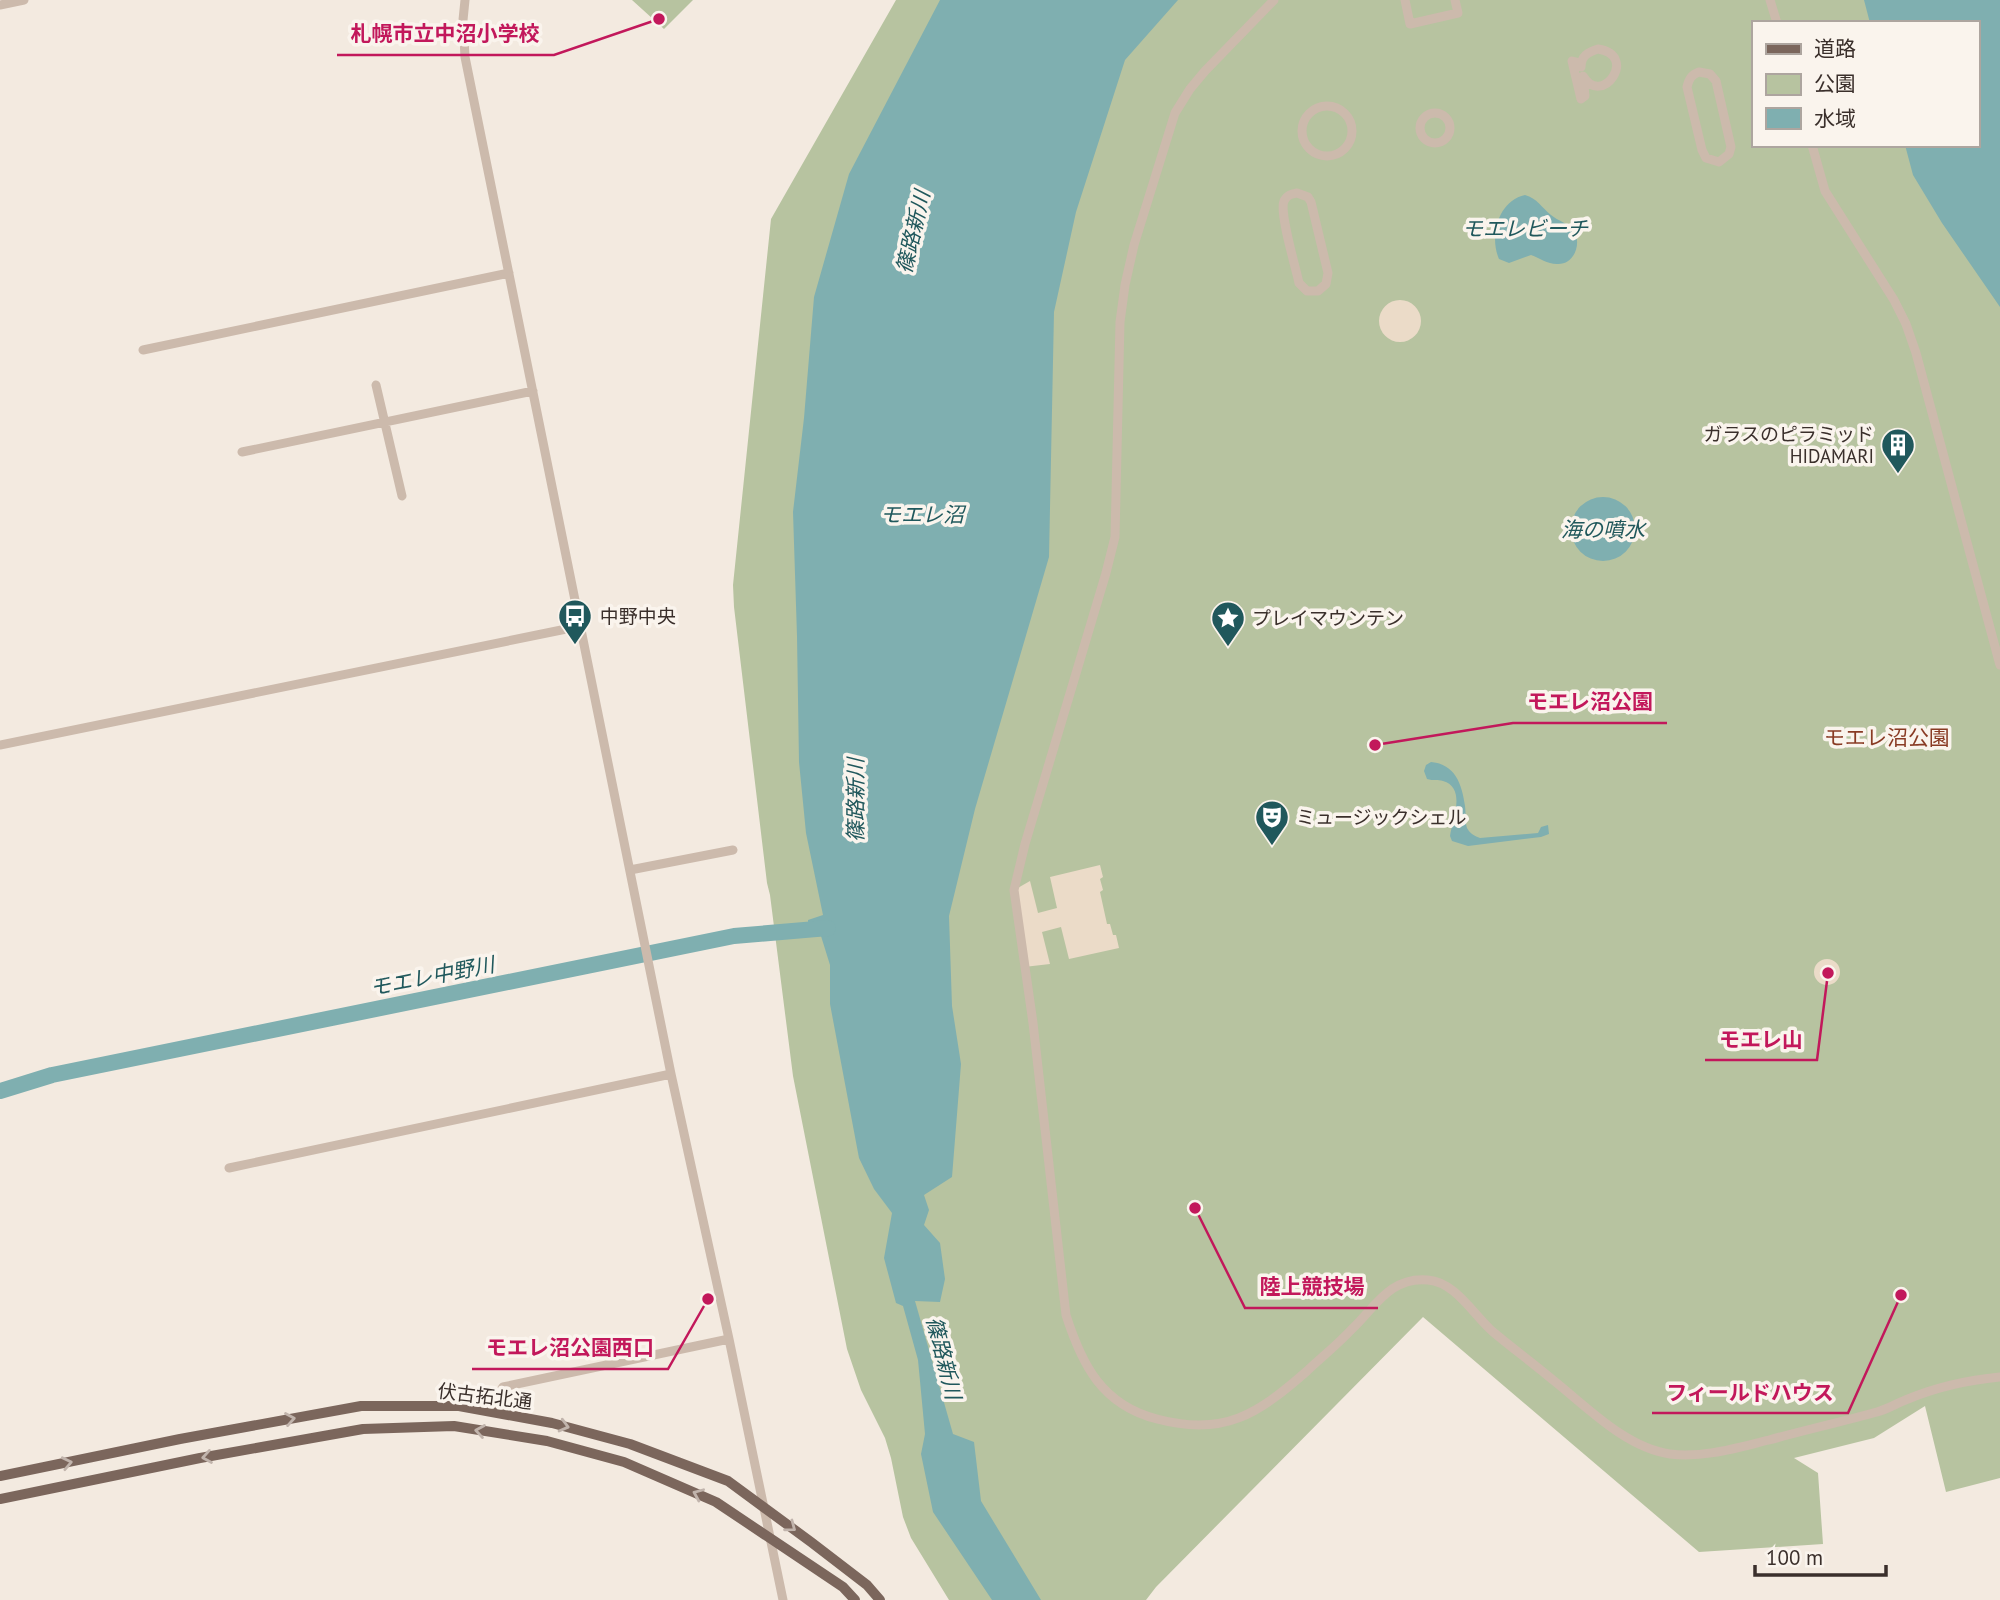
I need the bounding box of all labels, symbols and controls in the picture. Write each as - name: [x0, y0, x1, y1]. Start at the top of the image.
- callout: 札幌市立中沼小学校: [337, 13, 554, 55]
- text: 札幌市立中沼小学校: [351, 20, 540, 47]
- legend: [1752, 21, 1979, 147]
- text: 道路: [1814, 35, 1856, 62]
- text: 公園: [1814, 70, 1856, 97]
- text: 水域: [1814, 105, 1856, 132]
- water label: 篠路新川: [890, 186, 936, 276]
- water label: モエレビーチ: [1462, 215, 1589, 242]
- place label: ガラスのピラミッド HIDAMARI: [1703, 422, 1874, 468]
- building icon: ガラスのピラミッド HIDAMARI: [1879, 426, 1917, 475]
- water label: モエレ沼: [880, 501, 967, 528]
- water label: 海の噴水: [1561, 516, 1647, 543]
- bus stop icon: 中野中央: [556, 597, 594, 646]
- place icon: プレイマウンテン: [1209, 599, 1247, 648]
- place label: 中野中央: [600, 604, 676, 628]
- place label: プレイマウンテン: [1252, 606, 1404, 630]
- callout: モエレ沼公園: [1513, 681, 1667, 723]
- text: モエレ沼公園: [1527, 688, 1653, 715]
- district label: モエレ沼公園: [1824, 724, 1950, 751]
- water label: 篠路新川: [842, 756, 869, 842]
- theatre icon: ミュージックシェル: [1253, 798, 1291, 847]
- place label: ミュージックシェル: [1296, 805, 1467, 829]
- water label: モエレ中野川: [368, 950, 498, 1001]
- callout: モエレ山: [1705, 1018, 1817, 1060]
- text: モエレ山: [1719, 1026, 1803, 1053]
- callout: 陸上競技場: [1245, 1266, 1378, 1308]
- text: 陸上競技場: [1260, 1273, 1365, 1300]
- water label: 篠路新川: [921, 1314, 968, 1404]
- callout: モエレ沼公園西口: [472, 1327, 668, 1369]
- text: モエレ沼公園西口: [486, 1334, 654, 1361]
- callout: フィールドハウス: [1652, 1371, 1848, 1413]
- street label: 伏古拓北通: [436, 1378, 534, 1414]
- text: フィールドハウス: [1666, 1379, 1834, 1406]
- one-way arrow: [284, 1412, 296, 1427]
- one-way arrow: [557, 1418, 569, 1432]
- one-way arrow: [474, 1423, 486, 1438]
- one-way arrow: [201, 1448, 213, 1463]
- one-way arrow: [61, 1456, 73, 1471]
- one-way arrow: [692, 1488, 705, 1502]
- one-way arrow: [783, 1519, 796, 1532]
- scale bar: [1755, 1534, 1886, 1578]
- text: 100 m: [1766, 1544, 1823, 1571]

